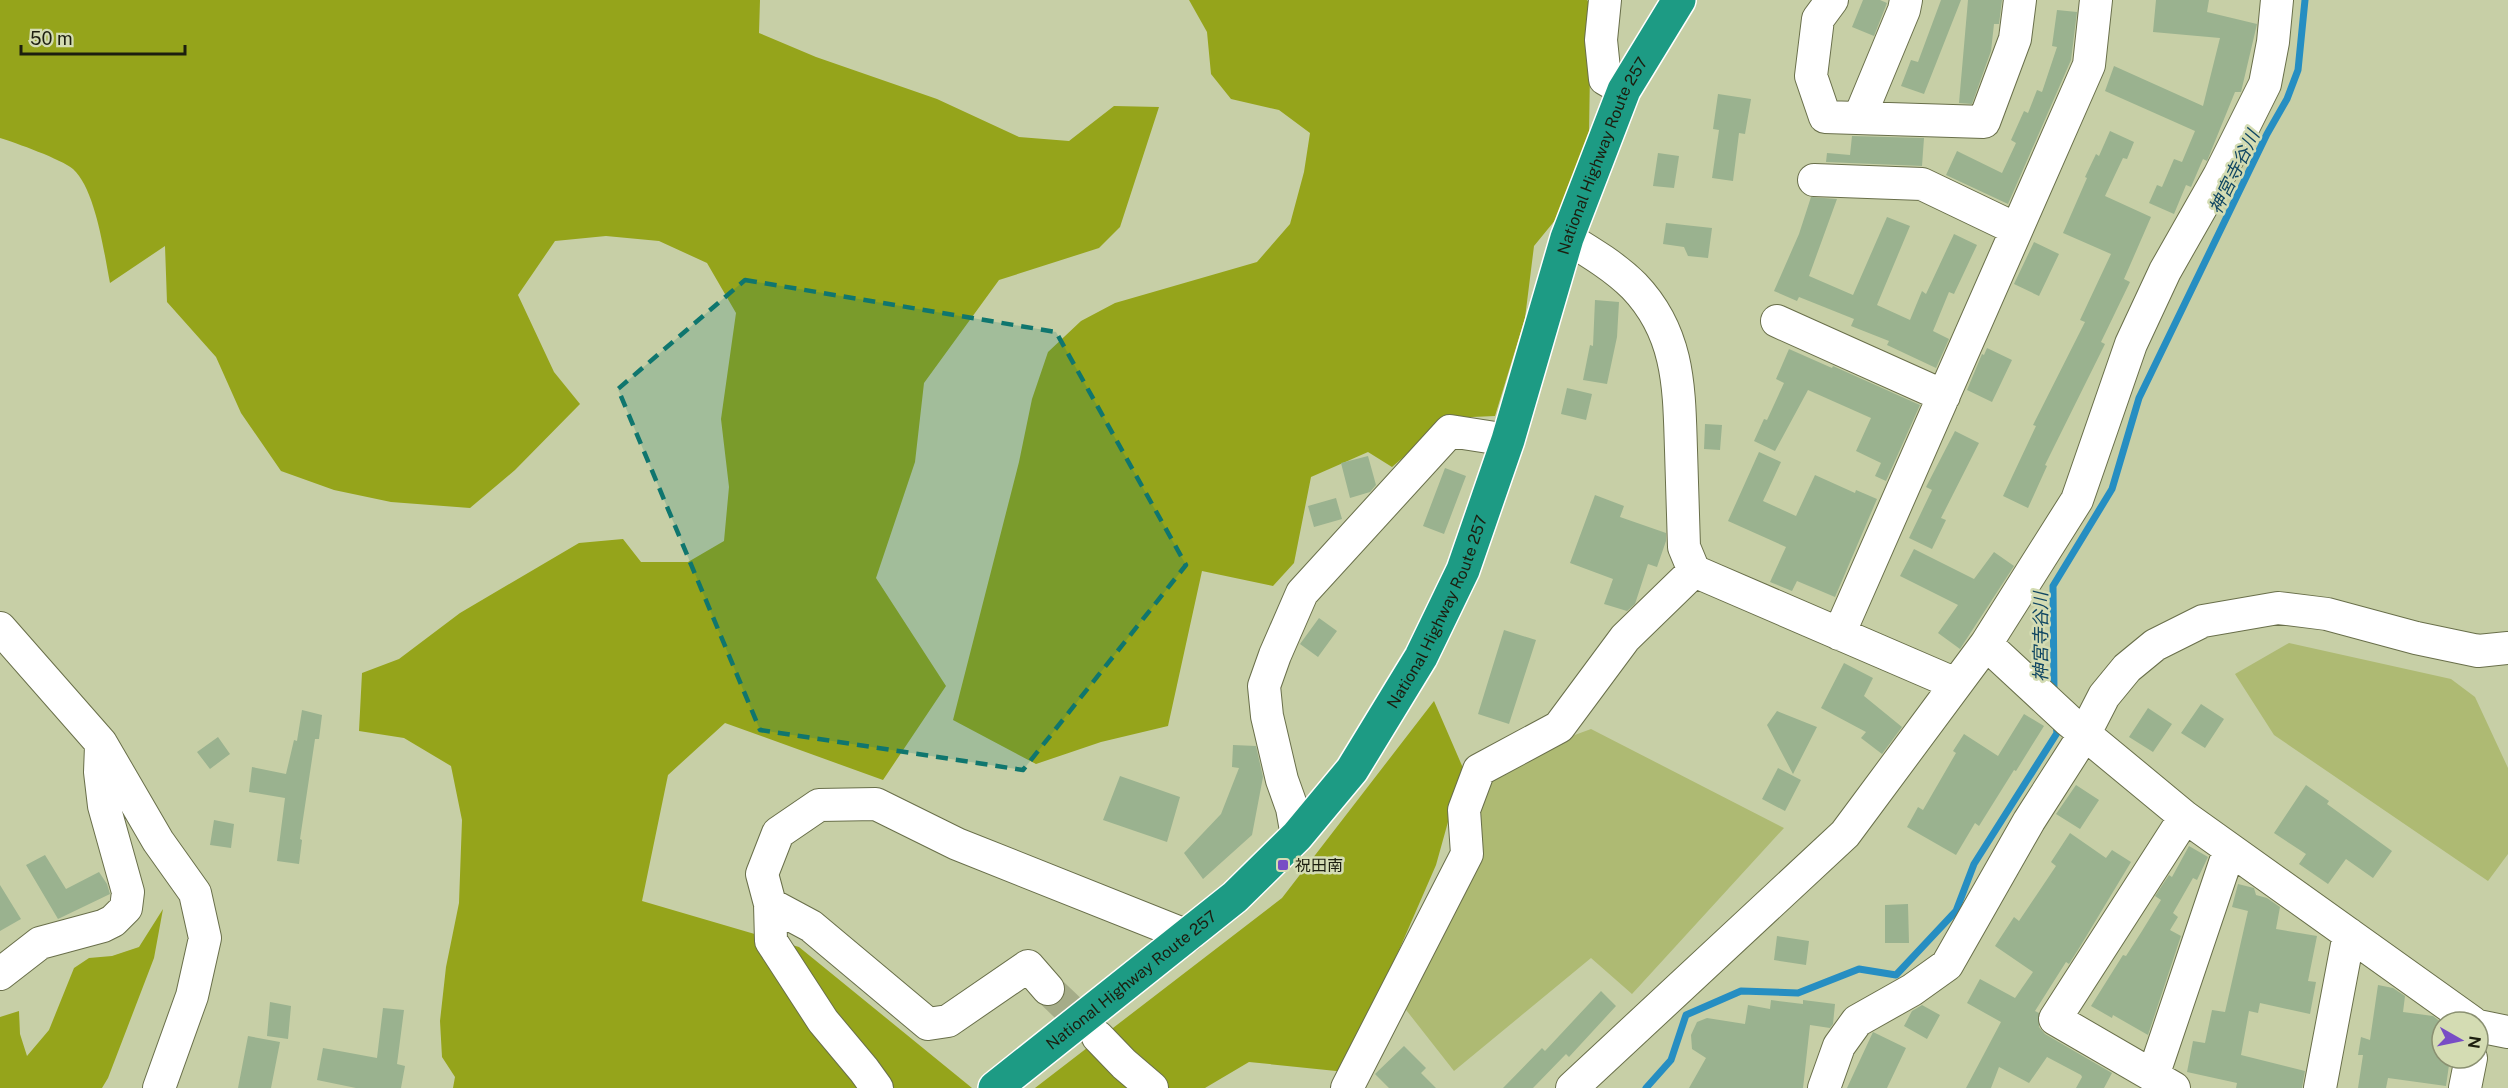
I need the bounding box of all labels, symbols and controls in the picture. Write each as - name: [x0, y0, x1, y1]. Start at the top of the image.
- scale bar: [21, 18, 184, 56]
- text: 50 m: [30, 28, 73, 49]
- street label: National Highway Route 257: [1553, 54, 1651, 257]
- water label: 神宮寺谷川: [2205, 125, 2264, 217]
- street label: National Highway Route 257: [1383, 513, 1491, 712]
- water label: 神宮寺谷川: [2030, 590, 2051, 682]
- place label: 祝田南: [1295, 856, 1343, 875]
- marker: 祝田南: [1276, 858, 1290, 872]
- street label: National Highway Route 257: [1042, 906, 1220, 1053]
- north arrow: [2430, 1010, 2490, 1070]
- text: N: [2464, 1035, 2485, 1050]

